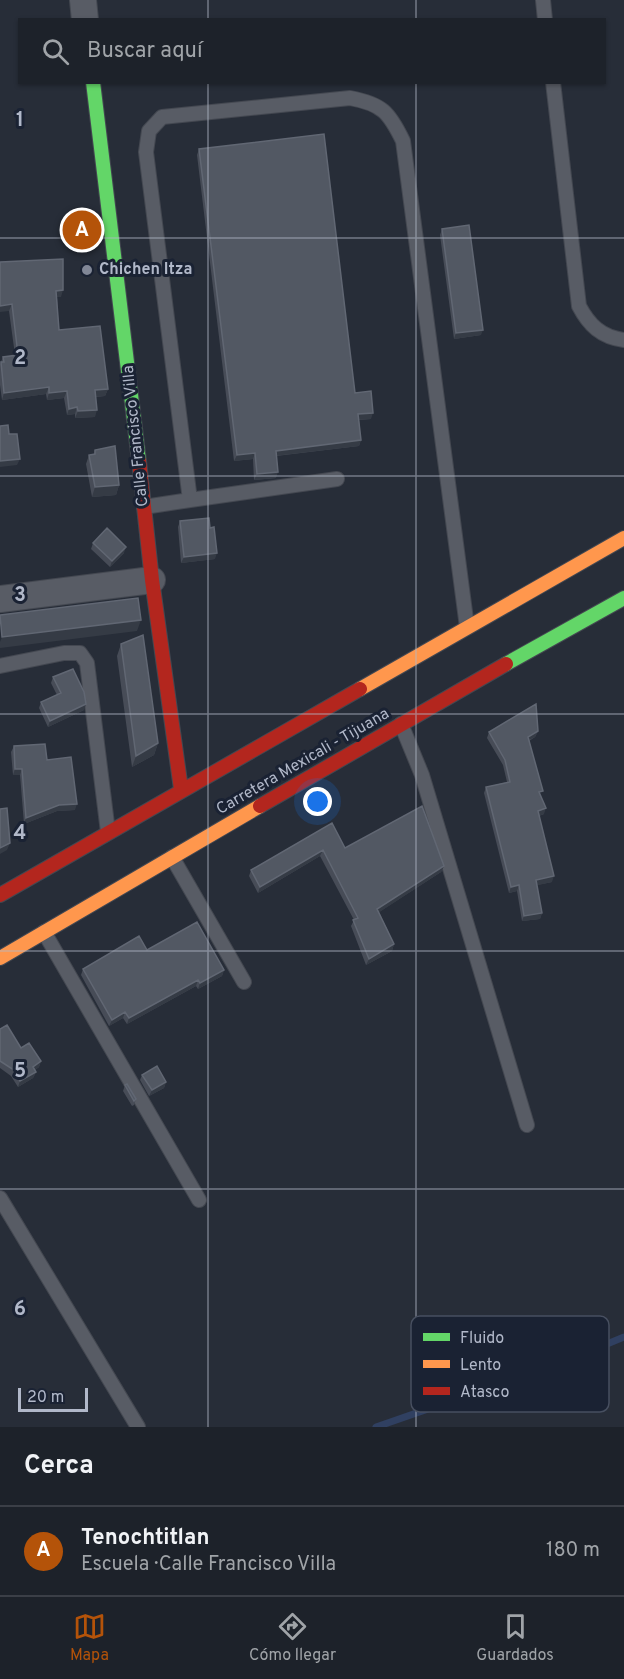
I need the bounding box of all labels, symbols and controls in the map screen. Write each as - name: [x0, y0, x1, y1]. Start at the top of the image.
- search box: [18, 18, 606, 84]
- icon: search: [39, 35, 72, 68]
- text: Buscar aquí: [87, 38, 203, 65]
- text: 1: [16, 108, 24, 134]
- pin: A: [62, 208, 101, 252]
- place label: Chichen Itza: [99, 260, 192, 280]
- marker: Chichen Itza: [80, 263, 94, 277]
- text: 2: [14, 346, 26, 372]
- street label: Calle Francisco Villa: [119, 364, 153, 508]
- text: 3: [14, 583, 26, 609]
- street label: Carretera Mexicali - Tijuana: [213, 704, 393, 820]
- your location: [303, 787, 332, 816]
- text: 4: [14, 821, 26, 847]
- text: 5: [14, 1059, 26, 1085]
- text: 6: [14, 1297, 26, 1323]
- legend: [411, 1316, 609, 1412]
- text: Fluido: [460, 1329, 504, 1349]
- text: Lento: [460, 1356, 501, 1376]
- text: Atasco: [460, 1383, 509, 1403]
- scale bar: [18, 1385, 88, 1412]
- text: 20 m: [27, 1388, 64, 1408]
- text: Cerca: [24, 1450, 94, 1483]
- text: Tenochtitlan: [81, 1525, 209, 1552]
- text: A: [36, 1538, 51, 1564]
- text: 180 m: [546, 1538, 600, 1564]
- text: Escuela · Calle Francisco Villa: [81, 1552, 336, 1578]
- tab: Mapa: [70, 1610, 109, 1666]
- tab: Cómo llegar: [249, 1610, 336, 1666]
- tab: Guardados: [476, 1610, 554, 1666]

